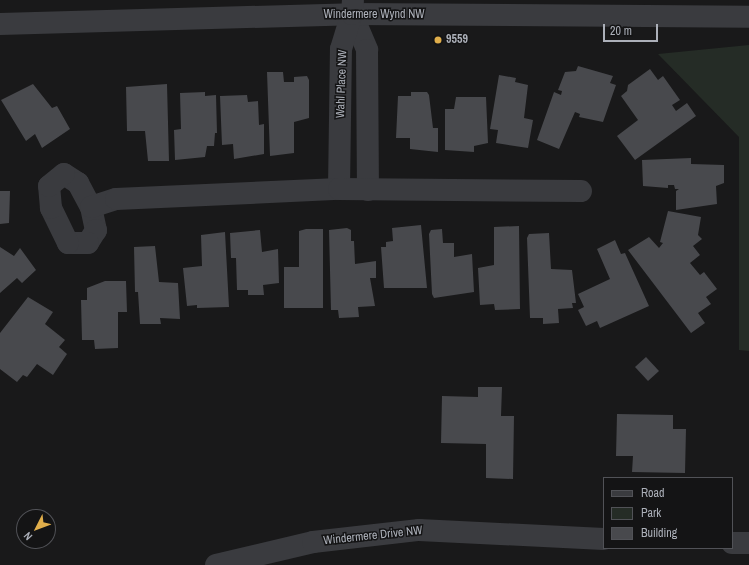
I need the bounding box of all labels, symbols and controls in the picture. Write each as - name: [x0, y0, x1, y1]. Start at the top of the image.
- street label: Windermere Wynd NW: [323, 8, 425, 22]
- scale bar: [605, 16, 660, 42]
- text: 20 m: [610, 23, 632, 39]
- place label: 9559: [446, 33, 468, 47]
- marker: 9559: [433, 35, 443, 45]
- street label: Wahl Place NW: [334, 50, 350, 118]
- legend: [603, 477, 733, 549]
- text: Road: [641, 485, 665, 501]
- text: Park: [641, 505, 661, 521]
- north arrow: [16, 509, 56, 549]
- street label: Windermere Drive NW: [323, 524, 423, 548]
- text: Building: [641, 525, 677, 541]
- text: N: [20, 529, 35, 543]

